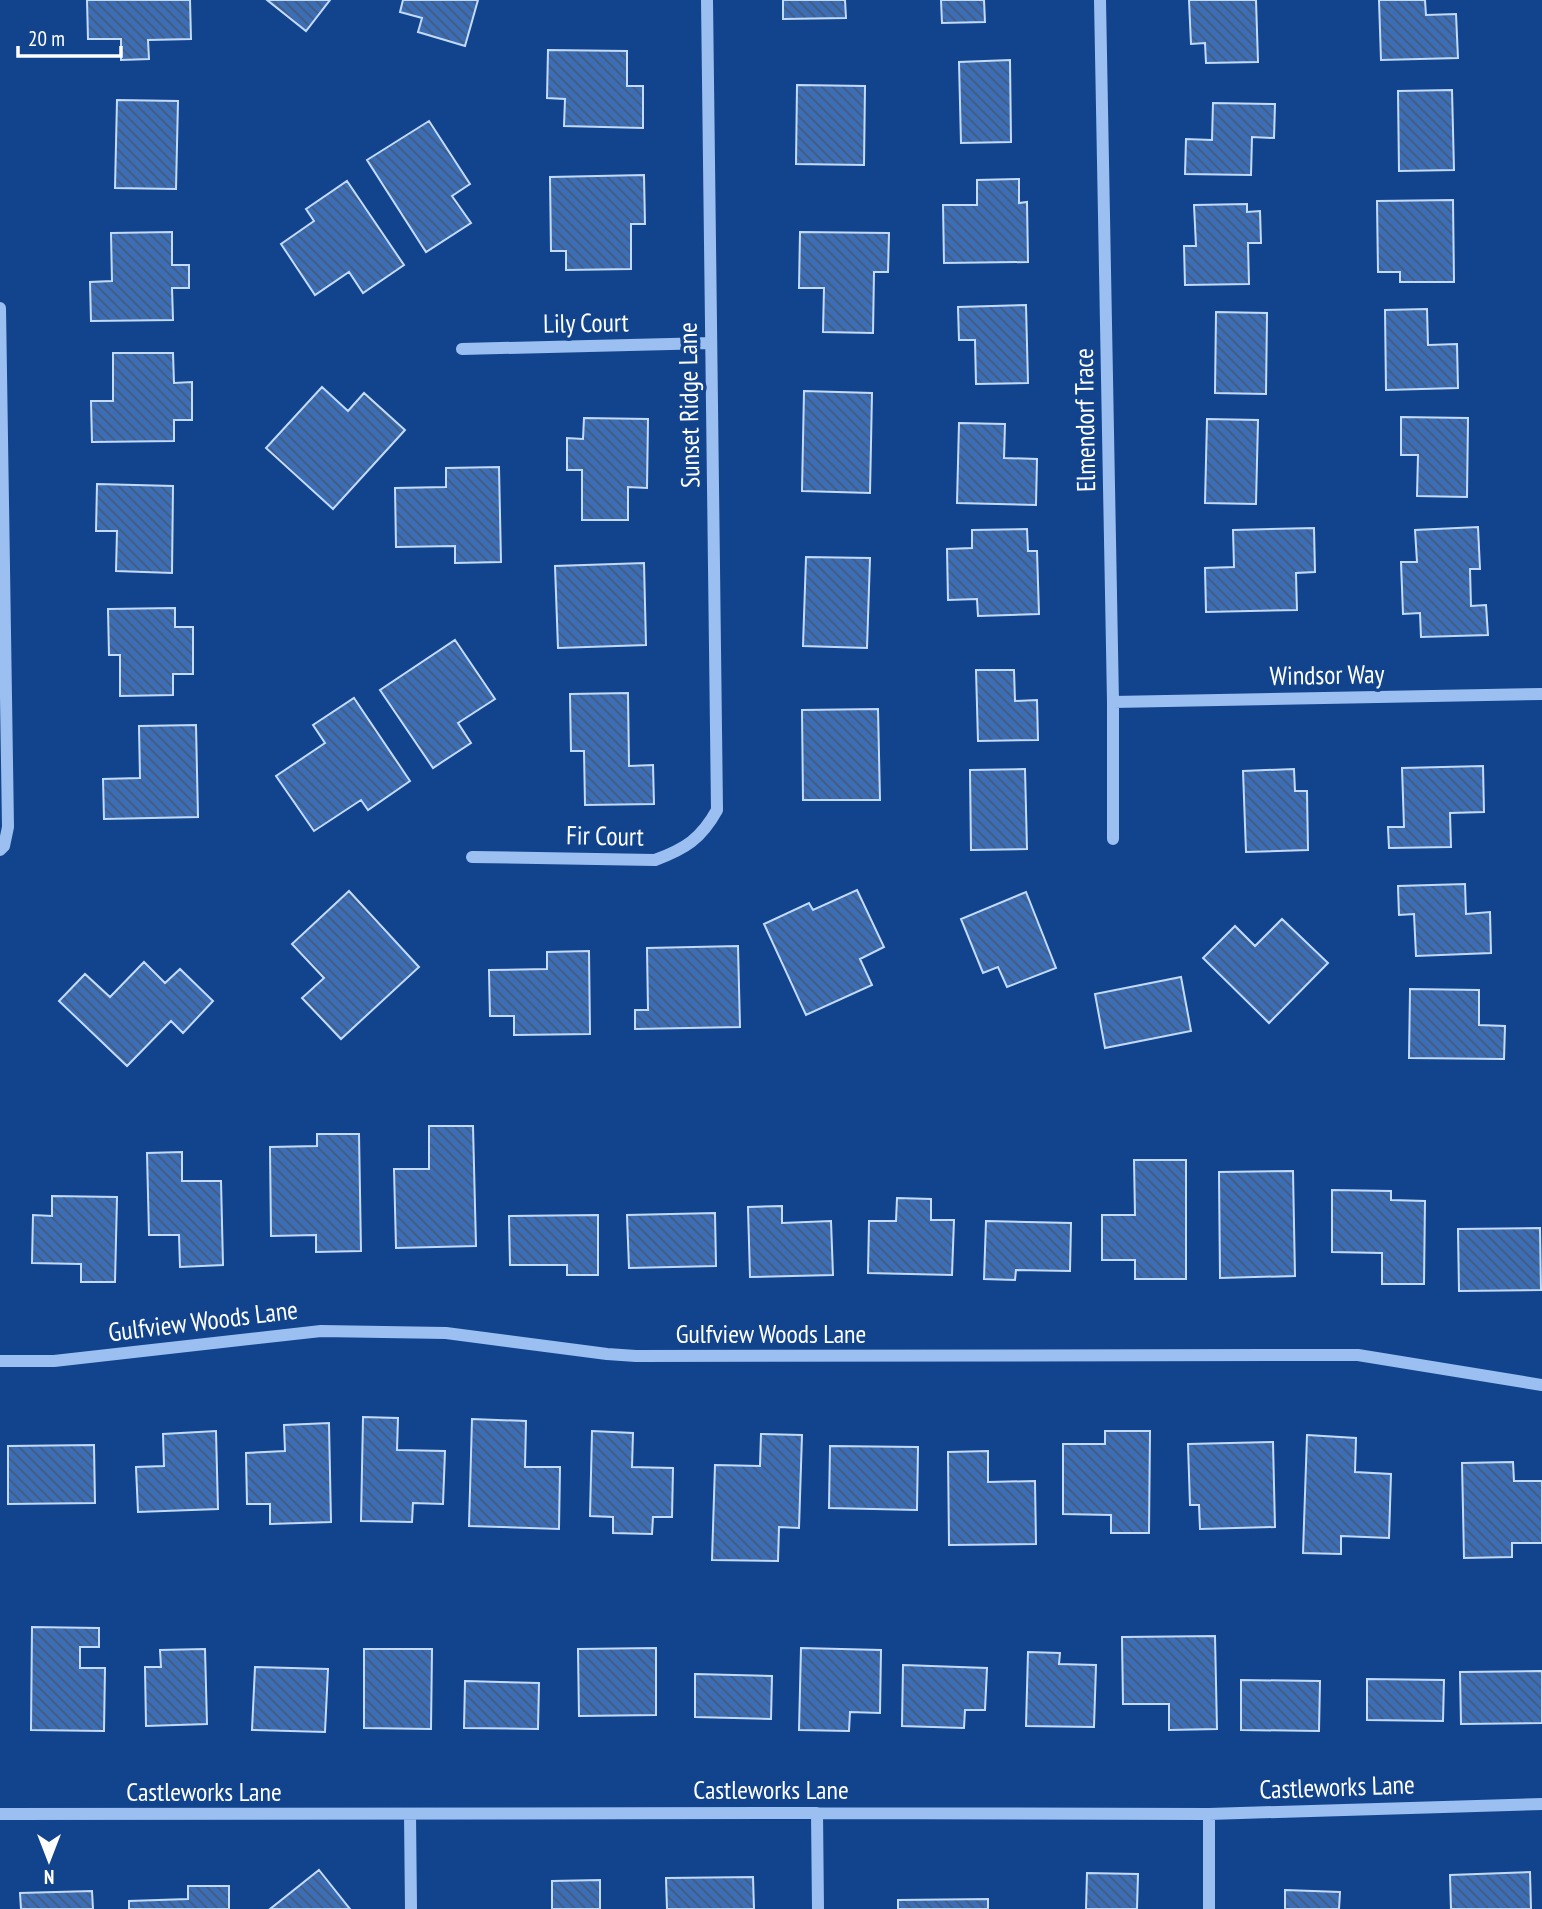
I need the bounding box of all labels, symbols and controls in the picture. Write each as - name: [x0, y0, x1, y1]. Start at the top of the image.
- scale bar: [18, 14, 121, 58]
- text: 20 m: [28, 25, 65, 52]
- street label: Lily Court: [543, 305, 629, 340]
- street label: Sunset Ridge Lane: [671, 322, 706, 488]
- street label: Elmendorf Trace: [1067, 348, 1102, 492]
- street label: Windsor Way: [1269, 657, 1385, 692]
- street label: Fir Court: [566, 818, 644, 853]
- street label: Gulfview Woods Lane: [106, 1293, 300, 1348]
- street label: Gulfview Woods Lane: [676, 1317, 866, 1350]
- street label: Castleworks Lane: [1259, 1767, 1415, 1806]
- street label: Castleworks Lane: [693, 1773, 849, 1806]
- street label: Castleworks Lane: [126, 1775, 282, 1808]
- north arrow: [14, 1825, 84, 1895]
- text: N: [44, 1865, 54, 1889]

